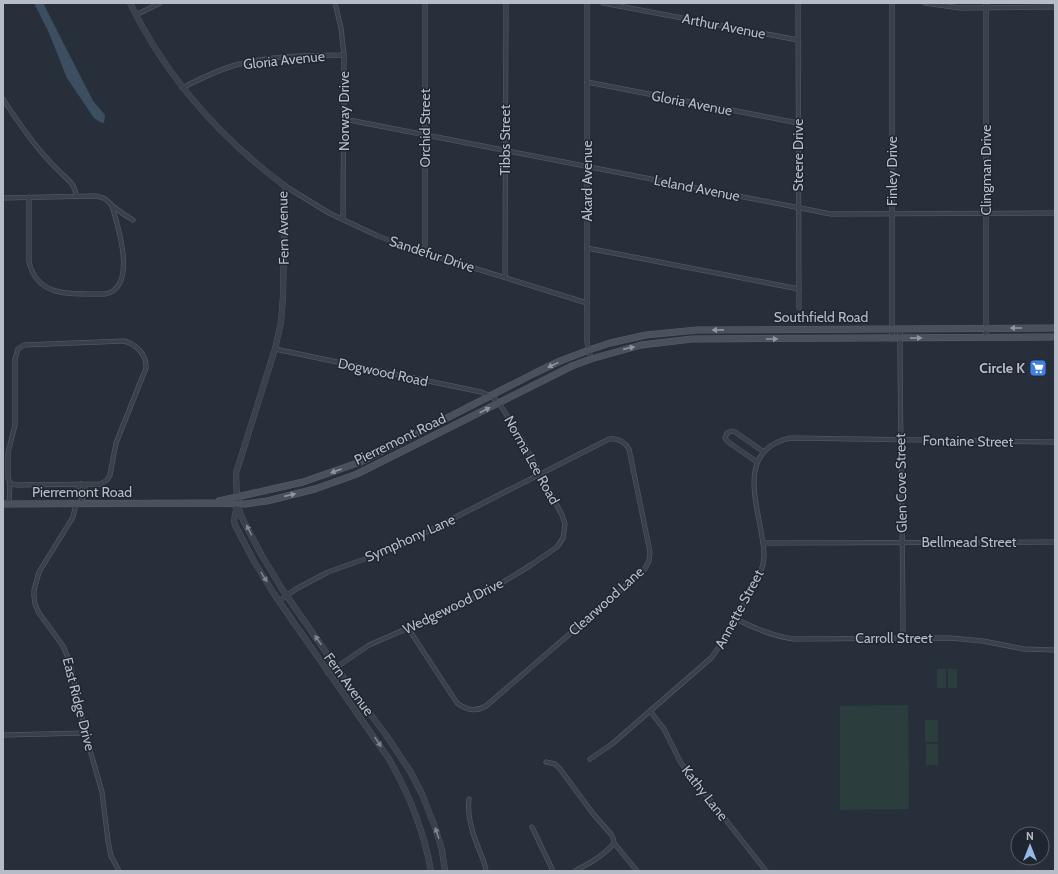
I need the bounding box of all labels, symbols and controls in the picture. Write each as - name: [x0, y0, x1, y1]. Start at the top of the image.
- street label: Arthur Avenue: [681, 9, 767, 43]
- street label: Gloria Avenue: [242, 47, 326, 73]
- street label: Norway Drive: [335, 71, 353, 151]
- street label: Gloria Avenue: [650, 86, 734, 120]
- street label: Orchid Street: [416, 88, 434, 167]
- street label: Tibbs Street: [496, 104, 514, 175]
- street label: Steere Drive: [789, 119, 807, 191]
- street label: Clingman Drive: [977, 124, 995, 216]
- street label: Finley Drive: [883, 136, 901, 206]
- street label: Akard Avenue: [578, 140, 596, 222]
- street label: Leland Avenue: [652, 171, 742, 205]
- street label: Fern Avenue: [273, 191, 293, 265]
- street label: Sandefur Drive: [387, 232, 477, 276]
- street label: Southfield Road: [774, 308, 868, 326]
- one-way arrow: [1009, 325, 1022, 331]
- one-way arrow: [711, 327, 724, 333]
- one-way arrow: [910, 335, 923, 341]
- one-way arrow: [766, 336, 779, 342]
- one-way arrow: [623, 345, 635, 351]
- street label: Dogwood Road: [336, 354, 430, 390]
- supermarket icon: Circle K: [1028, 358, 1048, 378]
- place label: Circle K: [979, 359, 1025, 377]
- one-way arrow: [547, 362, 558, 368]
- one-way arrow: [479, 407, 491, 413]
- street label: Pierremont Road: [351, 409, 449, 469]
- street label: Norma Lee Road: [500, 412, 564, 508]
- street label: Fontaine Street: [923, 431, 1014, 451]
- street label: Glen Cove Street: [891, 433, 911, 533]
- one-way arrow: [329, 469, 341, 475]
- street label: Pierremont Road: [32, 483, 132, 501]
- one-way arrow: [283, 492, 296, 498]
- street label: Symphony Lane: [362, 510, 458, 566]
- one-way arrow: [246, 524, 252, 536]
- street label: Bellmead Street: [921, 533, 1017, 551]
- street label: Clearwood Lane: [565, 562, 647, 640]
- street label: Annette Street: [711, 566, 768, 652]
- one-way arrow: [261, 571, 268, 583]
- street label: Wedgewood Drive: [400, 574, 506, 638]
- street label: Carroll Street: [855, 629, 933, 647]
- one-way arrow: [314, 635, 322, 645]
- street label: Fern Avenue: [320, 649, 378, 719]
- street label: East Ridge Drive: [59, 655, 99, 753]
- one-way arrow: [374, 736, 382, 747]
- street label: Kathy Lane: [678, 762, 732, 824]
- north arrow: [1010, 826, 1050, 866]
- one-way arrow: [434, 827, 440, 839]
- text: N: [1026, 829, 1034, 843]

